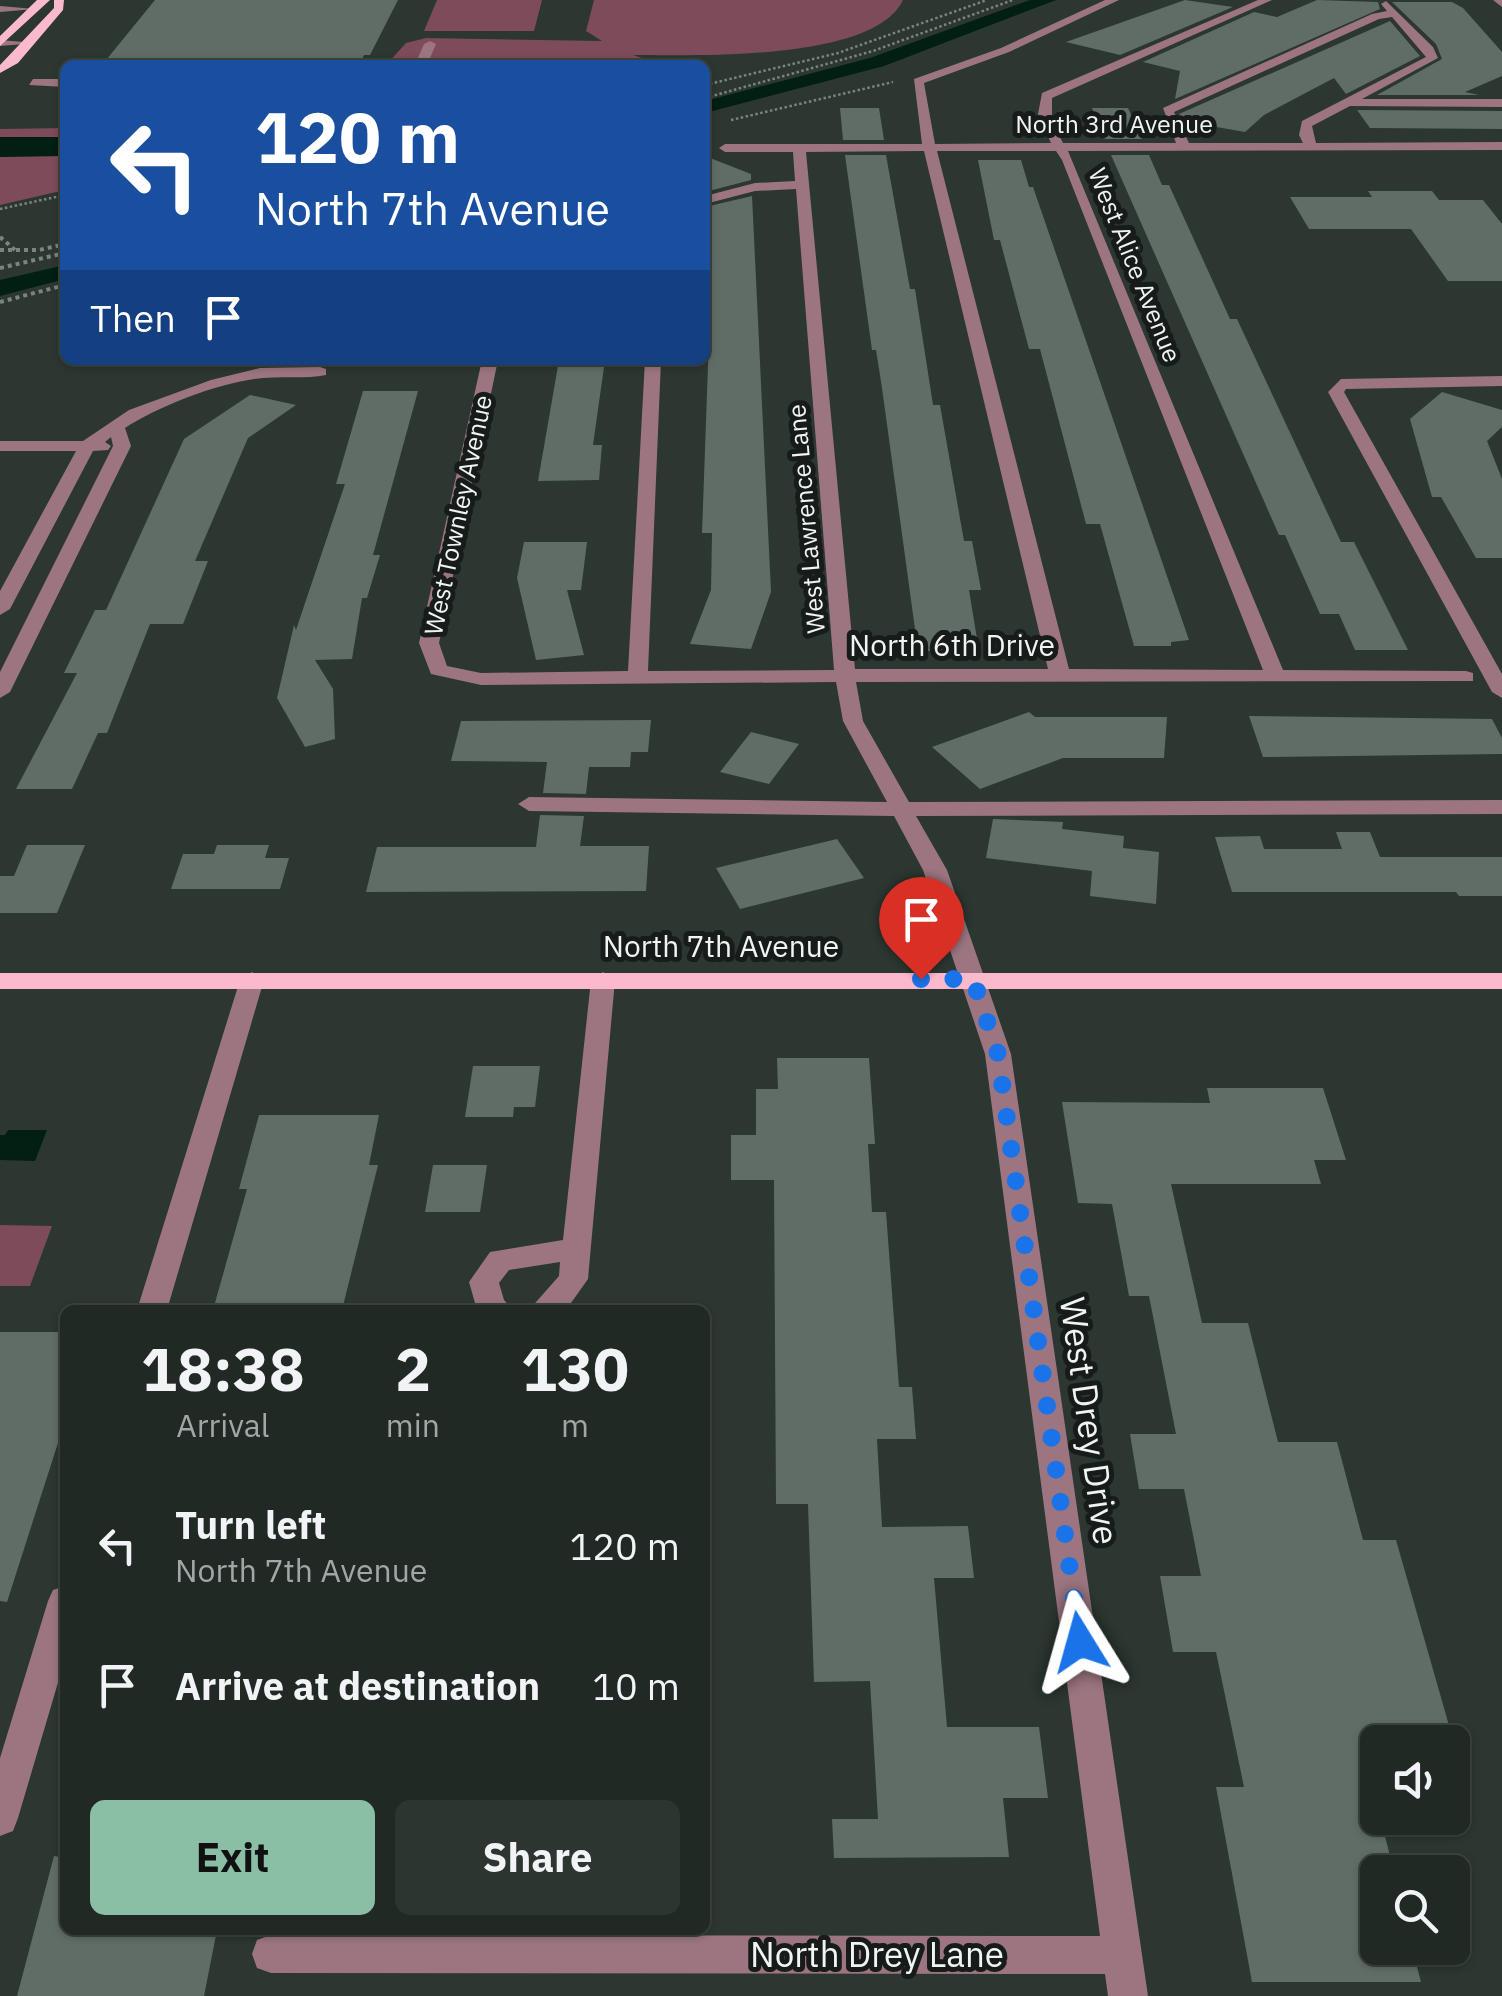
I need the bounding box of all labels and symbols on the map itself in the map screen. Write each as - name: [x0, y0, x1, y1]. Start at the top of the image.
- street label: North 3rd Avenue: [1015, 107, 1213, 140]
- street label: West Alice Avenue: [1081, 163, 1190, 367]
- street label: West Townley Avenue: [416, 392, 499, 638]
- street label: West Lawrence Lane: [779, 403, 832, 635]
- street label: North 6th Drive: [849, 625, 1055, 664]
- pin: [879, 877, 964, 980]
- street label: North 7th Avenue: [603, 926, 839, 965]
- street label: West Drey Drive: [1050, 1294, 1130, 1548]
- position arrow: [1028, 1590, 1132, 1694]
- street label: North Drey Lane: [750, 1931, 1004, 1977]

